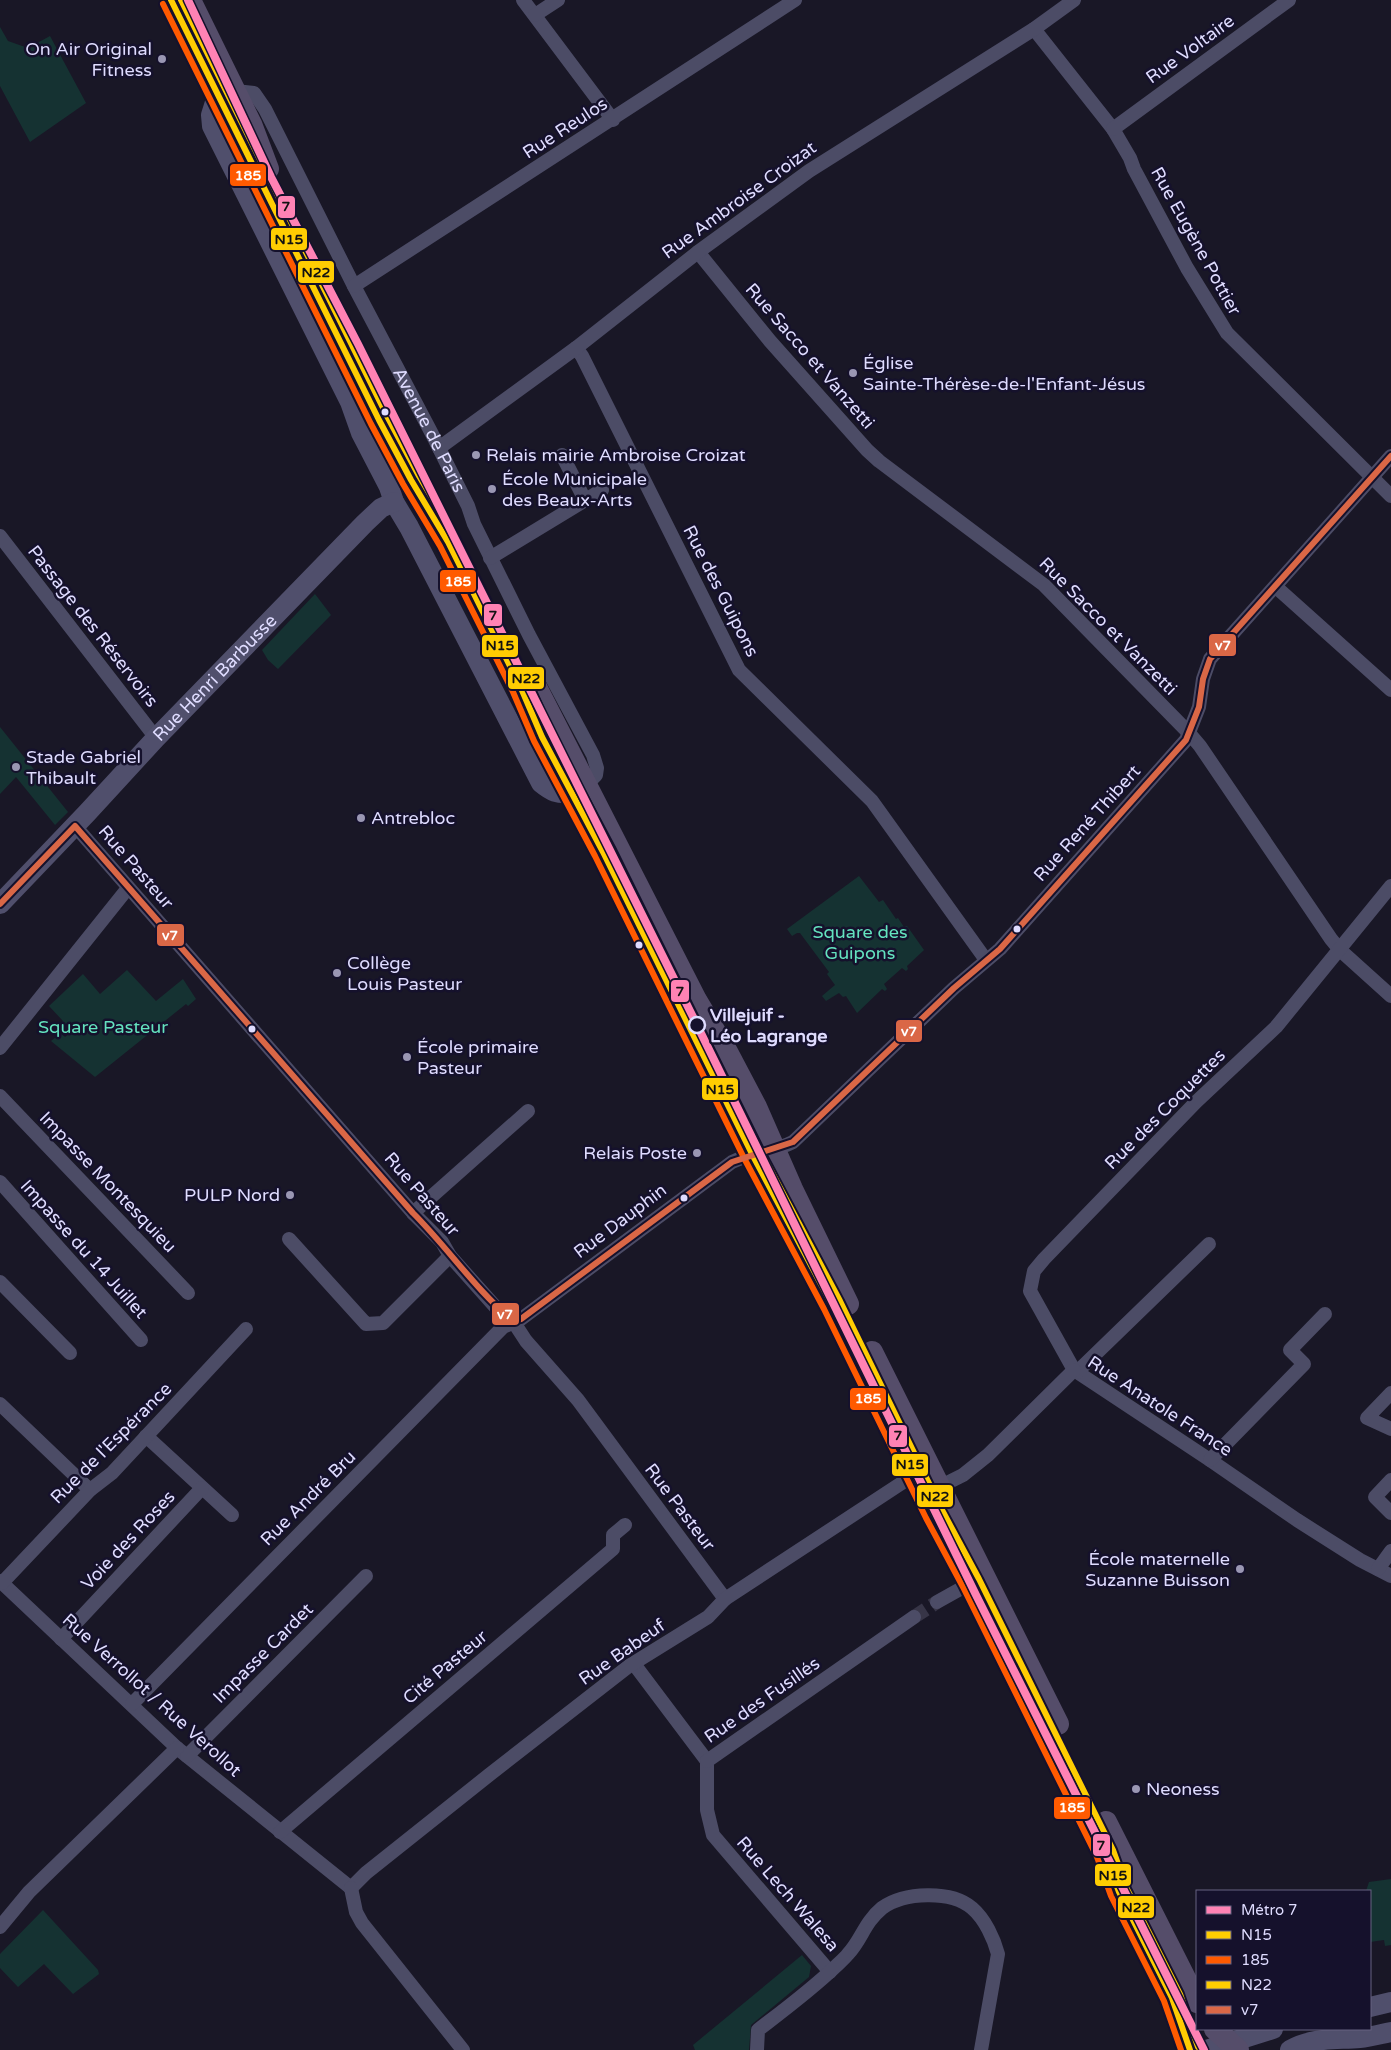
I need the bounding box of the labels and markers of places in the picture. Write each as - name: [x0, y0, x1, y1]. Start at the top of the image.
- place label: On Air Original Fitness: [25, 38, 152, 81]
- marker: On Air Original Fitness: [156, 53, 168, 65]
- place label: Église Sainte-Thérèse-de-l'Enfant-Jésus: [863, 352, 1146, 395]
- marker: Église Sainte-Thérèse-de-l'Enfant-Jésus: [847, 367, 859, 379]
- unlabelled marker: [380, 407, 390, 417]
- place label: Relais mairie Ambroise Croizat: [486, 444, 746, 466]
- marker: Relais mairie Ambroise Croizat: [470, 449, 482, 461]
- place label: École Municipale des Beaux-Arts: [502, 468, 647, 511]
- marker: École Municipale des Beaux-Arts: [486, 483, 498, 495]
- place label: Stade Gabriel Thibault: [26, 746, 141, 789]
- marker: Stade Gabriel Thibault: [10, 761, 22, 773]
- place label: Antrebloc: [371, 807, 455, 829]
- marker: Antrebloc: [355, 812, 367, 824]
- unlabelled marker: [1012, 924, 1022, 934]
- unlabelled marker: [634, 940, 644, 950]
- place label: Collège Louis Pasteur: [347, 952, 462, 995]
- marker: Collège Louis Pasteur: [331, 967, 343, 979]
- place label: Villejuif - Léo Lagrange: [710, 1004, 828, 1047]
- marker: Villejuif - Léo Lagrange: [688, 1016, 706, 1034]
- unlabelled marker: [247, 1024, 257, 1034]
- place label: École primaire Pasteur: [417, 1036, 539, 1079]
- marker: École primaire Pasteur: [401, 1051, 413, 1063]
- place label: Relais Poste: [583, 1142, 687, 1164]
- marker: Relais Poste: [691, 1147, 703, 1159]
- place label: PULP Nord: [184, 1184, 280, 1206]
- marker: PULP Nord: [284, 1189, 296, 1201]
- unlabelled marker: [679, 1193, 689, 1203]
- place label: École maternelle Suzanne Buisson: [1085, 1548, 1230, 1591]
- marker: École maternelle Suzanne Buisson: [1234, 1563, 1246, 1575]
- place label: Neoness: [1146, 1778, 1220, 1800]
- marker: Neoness: [1130, 1783, 1142, 1795]

